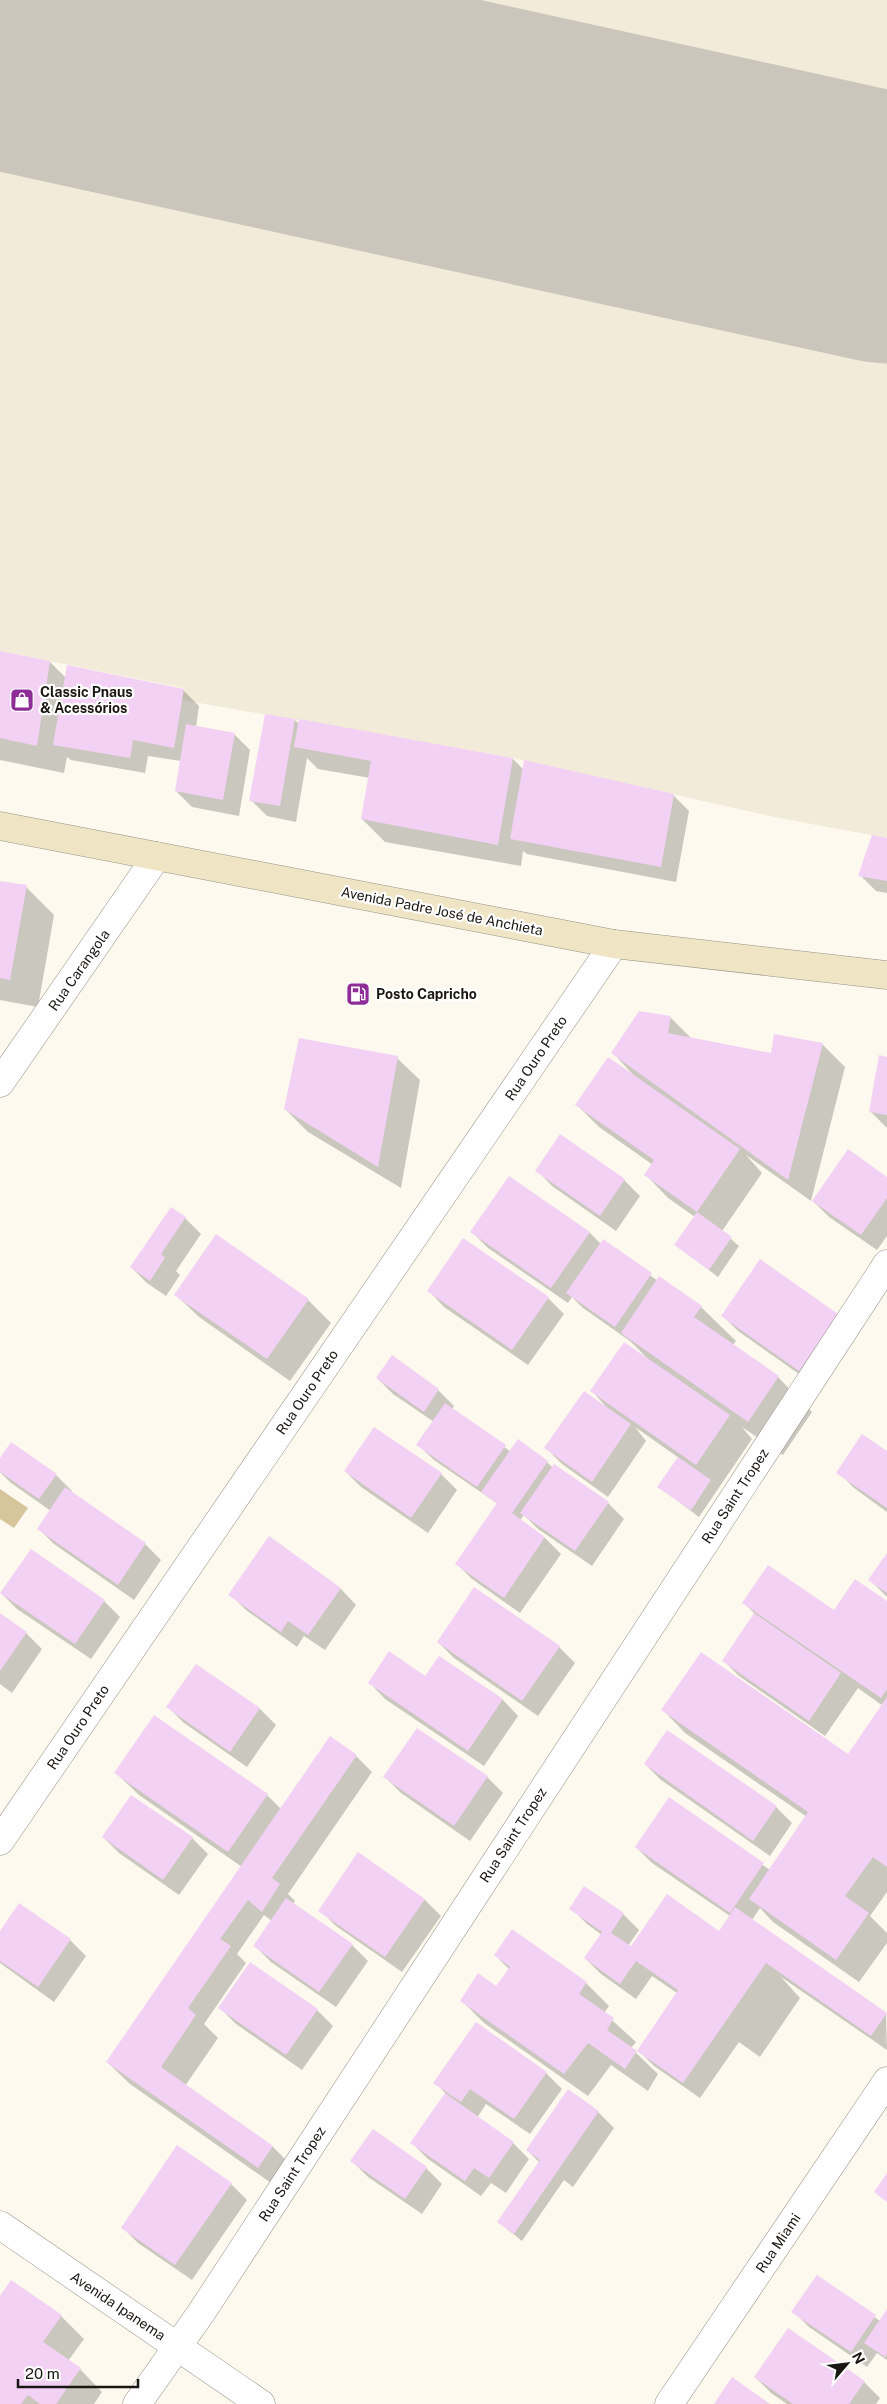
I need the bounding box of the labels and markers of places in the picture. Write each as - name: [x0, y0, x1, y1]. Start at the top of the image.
- place label: Classic Pnaus & Acessórios: [40, 684, 133, 716]
- shop icon: Classic Pnaus & Acessórios: [9, 687, 35, 713]
- fuel station icon: Posto Capricho: [345, 981, 371, 1007]
- place label: Posto Capricho: [376, 986, 477, 1002]

